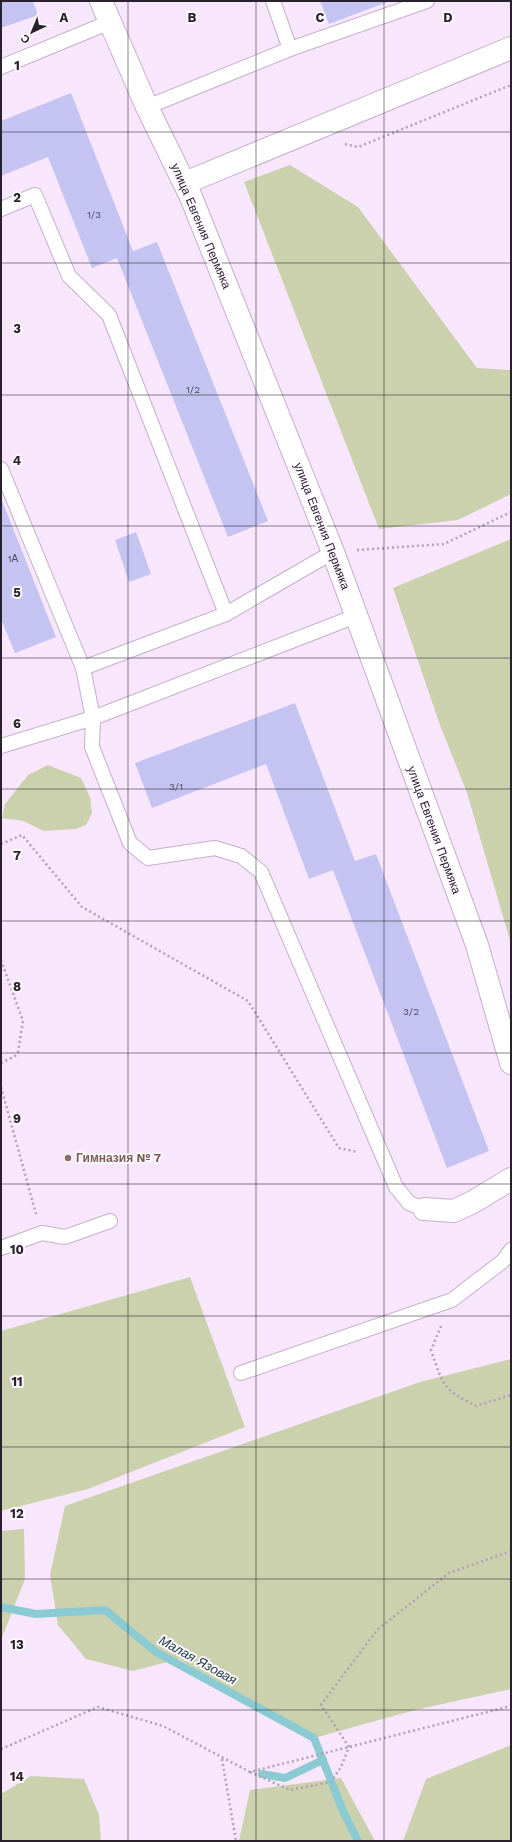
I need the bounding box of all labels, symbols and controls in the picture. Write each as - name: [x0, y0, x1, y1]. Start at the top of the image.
- text: A: [60, 10, 69, 25]
- text: B: [188, 10, 197, 25]
- text: C: [316, 10, 325, 25]
- text: D: [443, 10, 453, 25]
- north arrow: [12, 12, 52, 52]
- text: С: [18, 31, 33, 46]
- text: 1: [14, 58, 20, 73]
- street label: улица Евгения Пермяка: [168, 161, 234, 291]
- text: 2: [13, 190, 21, 205]
- house number: 1/3: [87, 209, 101, 220]
- text: 3: [13, 321, 21, 336]
- house number: 1/2: [186, 384, 200, 395]
- text: 4: [13, 453, 22, 468]
- street label: улица Евгения Пермяка: [291, 460, 353, 592]
- house number: 1А: [8, 553, 19, 564]
- text: 5: [13, 585, 21, 600]
- text: 6: [13, 716, 21, 731]
- street label: улица Евгения Пермяка: [404, 764, 464, 896]
- house number: 3/1: [169, 781, 183, 792]
- text: 7: [13, 848, 21, 863]
- text: 8: [13, 979, 21, 994]
- house number: 3/2: [403, 1006, 419, 1017]
- text: 9: [13, 1111, 21, 1126]
- place label: Гимназия № 7: [76, 1151, 161, 1165]
- marker: Гимназия № 7: [63, 1153, 73, 1163]
- text: 10: [10, 1242, 24, 1257]
- text: 11: [11, 1374, 23, 1389]
- text: 12: [10, 1506, 24, 1521]
- water label: Малая Язовая: [156, 1632, 240, 1688]
- text: 13: [10, 1637, 24, 1652]
- text: 14: [10, 1769, 25, 1784]

